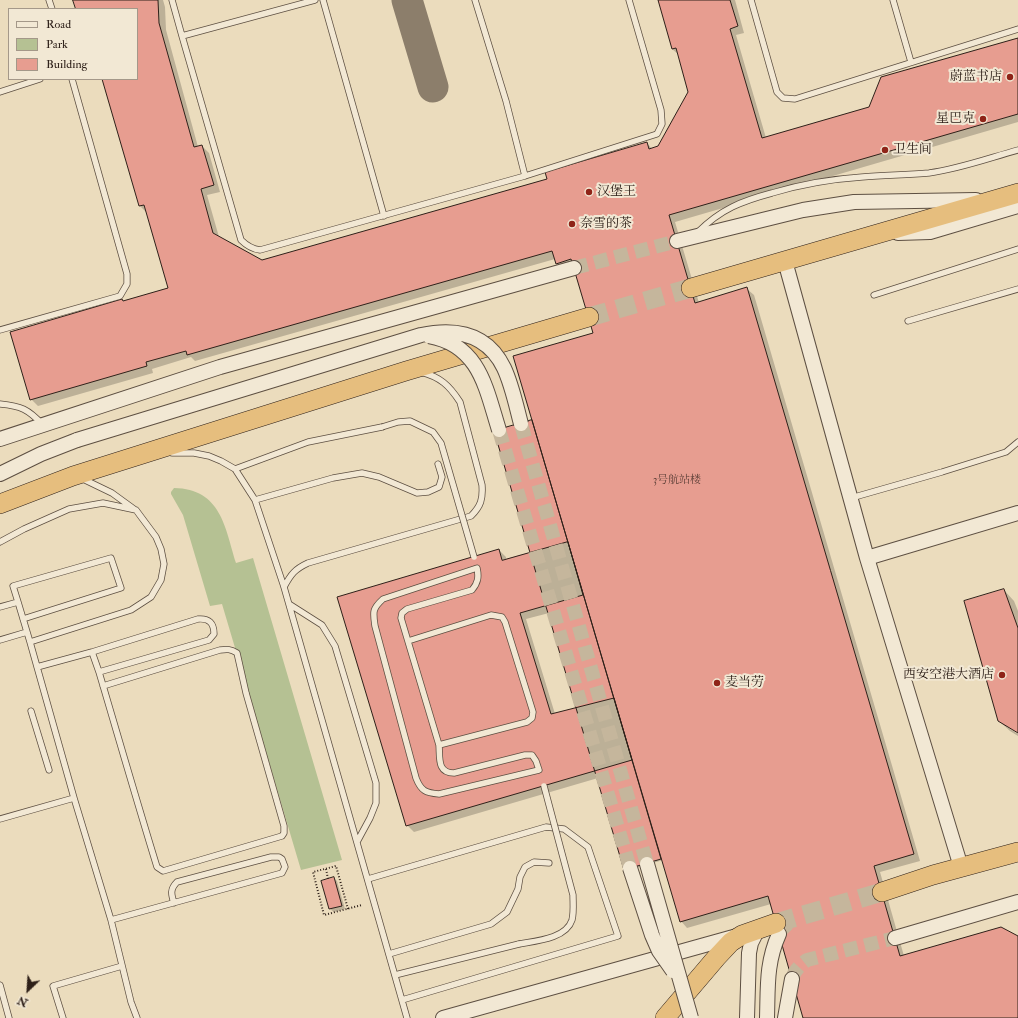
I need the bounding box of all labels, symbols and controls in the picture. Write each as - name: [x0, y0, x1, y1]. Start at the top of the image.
- legend: [8, 8, 138, 80]
- text: Road: [46, 17, 71, 32]
- text: Park: [46, 37, 68, 52]
- text: Building: [46, 57, 87, 72]
- place label: 蔚蓝书店: [950, 69, 1002, 85]
- marker: 蔚蓝书店: [1005, 72, 1015, 82]
- place label: 星巴克: [936, 111, 975, 127]
- marker: 星巴克: [978, 114, 988, 124]
- place label: 卫生间: [893, 142, 932, 158]
- marker: 卫生间: [880, 145, 890, 155]
- place label: 汉堡王: [597, 184, 636, 200]
- marker: 汉堡王: [584, 187, 594, 197]
- place label: 奈雪的茶: [580, 216, 632, 232]
- marker: 奈雪的茶: [567, 219, 577, 229]
- house number: 3号航站楼: [653, 474, 701, 488]
- place label: 西安空港大酒店: [903, 667, 994, 683]
- marker: 西安空港大酒店: [997, 670, 1007, 680]
- place label: 麦当劳: [725, 675, 764, 691]
- marker: 麦当劳: [712, 678, 722, 688]
- north arrow: [8, 970, 48, 1010]
- text: N: [16, 993, 30, 1009]

